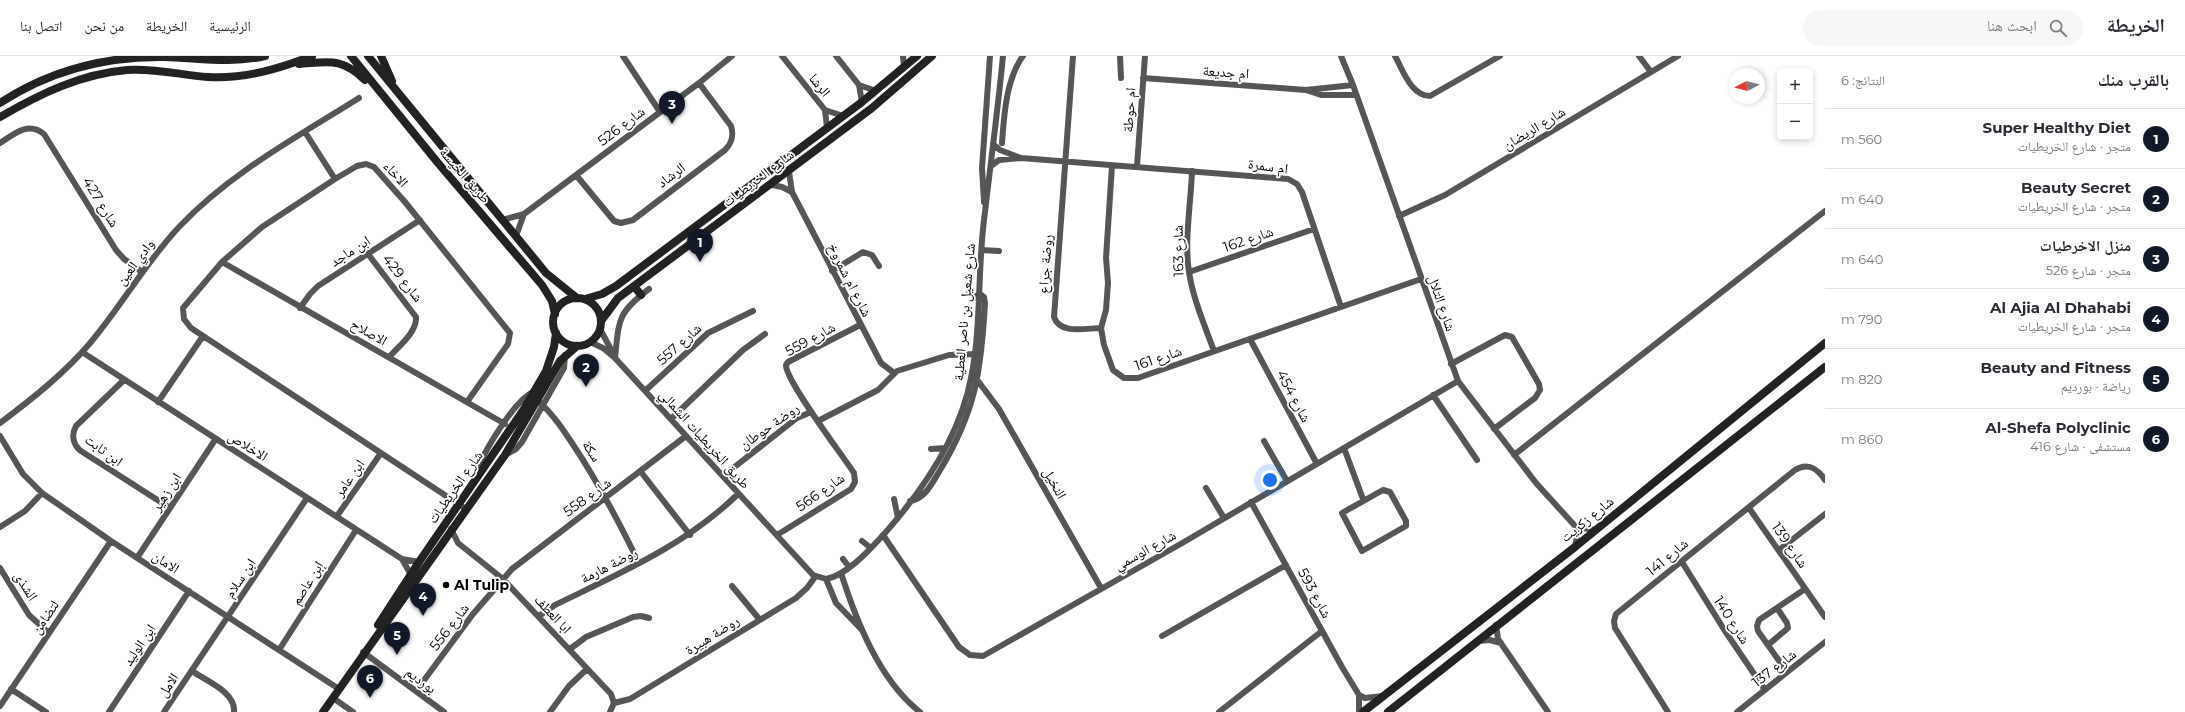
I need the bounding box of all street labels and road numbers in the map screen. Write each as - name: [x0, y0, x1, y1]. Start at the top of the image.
- street label: ام جديعة: [1202, 61, 1250, 84]
- street label: الرشا: [805, 70, 835, 100]
- street label: ام حوطة: [1118, 87, 1141, 133]
- street label: شارع 526: [594, 102, 649, 150]
- street label: شارع الريضان: [1499, 102, 1569, 155]
- street label: طريق الخيسة: [435, 143, 494, 207]
- street label: شارع الخريطيات: [719, 145, 798, 211]
- street label: ام سمرة: [1247, 154, 1289, 179]
- street label: الاخاء: [380, 157, 412, 191]
- street label: الرشاد: [653, 159, 689, 191]
- street label: شارع 427: [78, 174, 123, 231]
- street label: شارع 162: [1221, 222, 1276, 257]
- street label: شارع 163: [1169, 225, 1188, 277]
- street label: ابن ماجد: [326, 231, 374, 271]
- street label: روضة جراع: [1034, 234, 1057, 294]
- street label: وادي العين: [112, 235, 160, 290]
- street label: شارع ام شمروخ: [823, 240, 876, 320]
- street label: شارع شعيل بن ناصر العطية: [949, 242, 980, 382]
- street label: شارع 429: [378, 250, 427, 306]
- street label: شارع التلال: [1423, 272, 1460, 334]
- street label: الاصلاح: [347, 315, 390, 350]
- street label: شارع 559: [782, 318, 839, 361]
- street label: شارع 557: [653, 319, 706, 370]
- street label: شارع 161: [1132, 342, 1184, 375]
- street label: شارع 454: [1272, 367, 1315, 426]
- street label: طريق الخريطيات الشمالي: [654, 385, 754, 494]
- street label: روضة حوطان: [735, 399, 803, 453]
- street label: الاخلاص: [225, 427, 271, 465]
- street label: ابن ثابت: [81, 430, 127, 470]
- street label: سكة: [578, 437, 606, 465]
- street label: شارع الخريطيات: [423, 447, 487, 527]
- street label: ابن عامر: [329, 456, 368, 501]
- street label: النخيل: [1039, 464, 1071, 502]
- street label: ابن زهير: [146, 469, 185, 515]
- street label: شارع 566: [792, 469, 848, 516]
- street label: شارع 558: [559, 474, 615, 521]
- street label: شارع زكريت: [1557, 492, 1618, 547]
- street label: شارع 139: [1767, 519, 1812, 572]
- street label: شارع الوسمي: [1111, 526, 1180, 577]
- street label: شارع 141: [1642, 534, 1692, 581]
- street label: روضة هارمة: [577, 543, 641, 587]
- street label: الامان: [149, 547, 183, 577]
- street label: ابن سلام: [220, 555, 260, 602]
- street label: إبن عاصم: [287, 558, 328, 609]
- street label: شارع 593: [1293, 565, 1336, 622]
- street label: الشذى: [10, 568, 42, 604]
- street label: ابا العطف: [530, 591, 576, 637]
- street label: شارع 140: [1709, 593, 1754, 648]
- street label: لتضامن: [27, 597, 63, 637]
- street label: شارع 556: [425, 600, 473, 655]
- street label: روضة هبيرة: [682, 611, 742, 659]
- street label: ابن الوليد: [119, 621, 159, 669]
- street label: شارع 137: [1748, 645, 1800, 692]
- street label: بورديم: [401, 663, 440, 698]
- street label: الامل: [153, 670, 183, 700]

